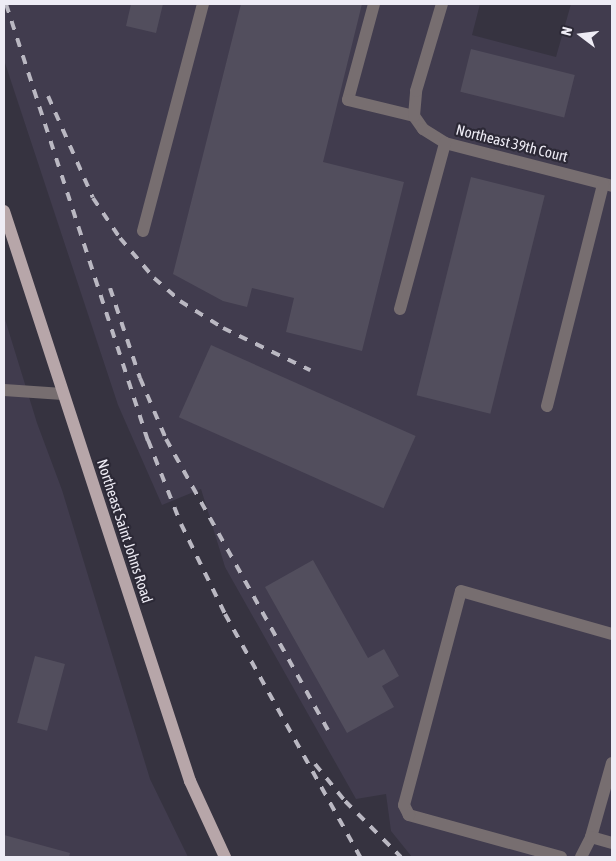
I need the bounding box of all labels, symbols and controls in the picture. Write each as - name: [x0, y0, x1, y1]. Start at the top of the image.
- north arrow: [556, 10, 606, 60]
- text: N: [558, 25, 575, 37]
- street label: Northeast 39th Court: [454, 120, 570, 166]
- street label: Northeast Saint Johns Road: [93, 457, 157, 605]

